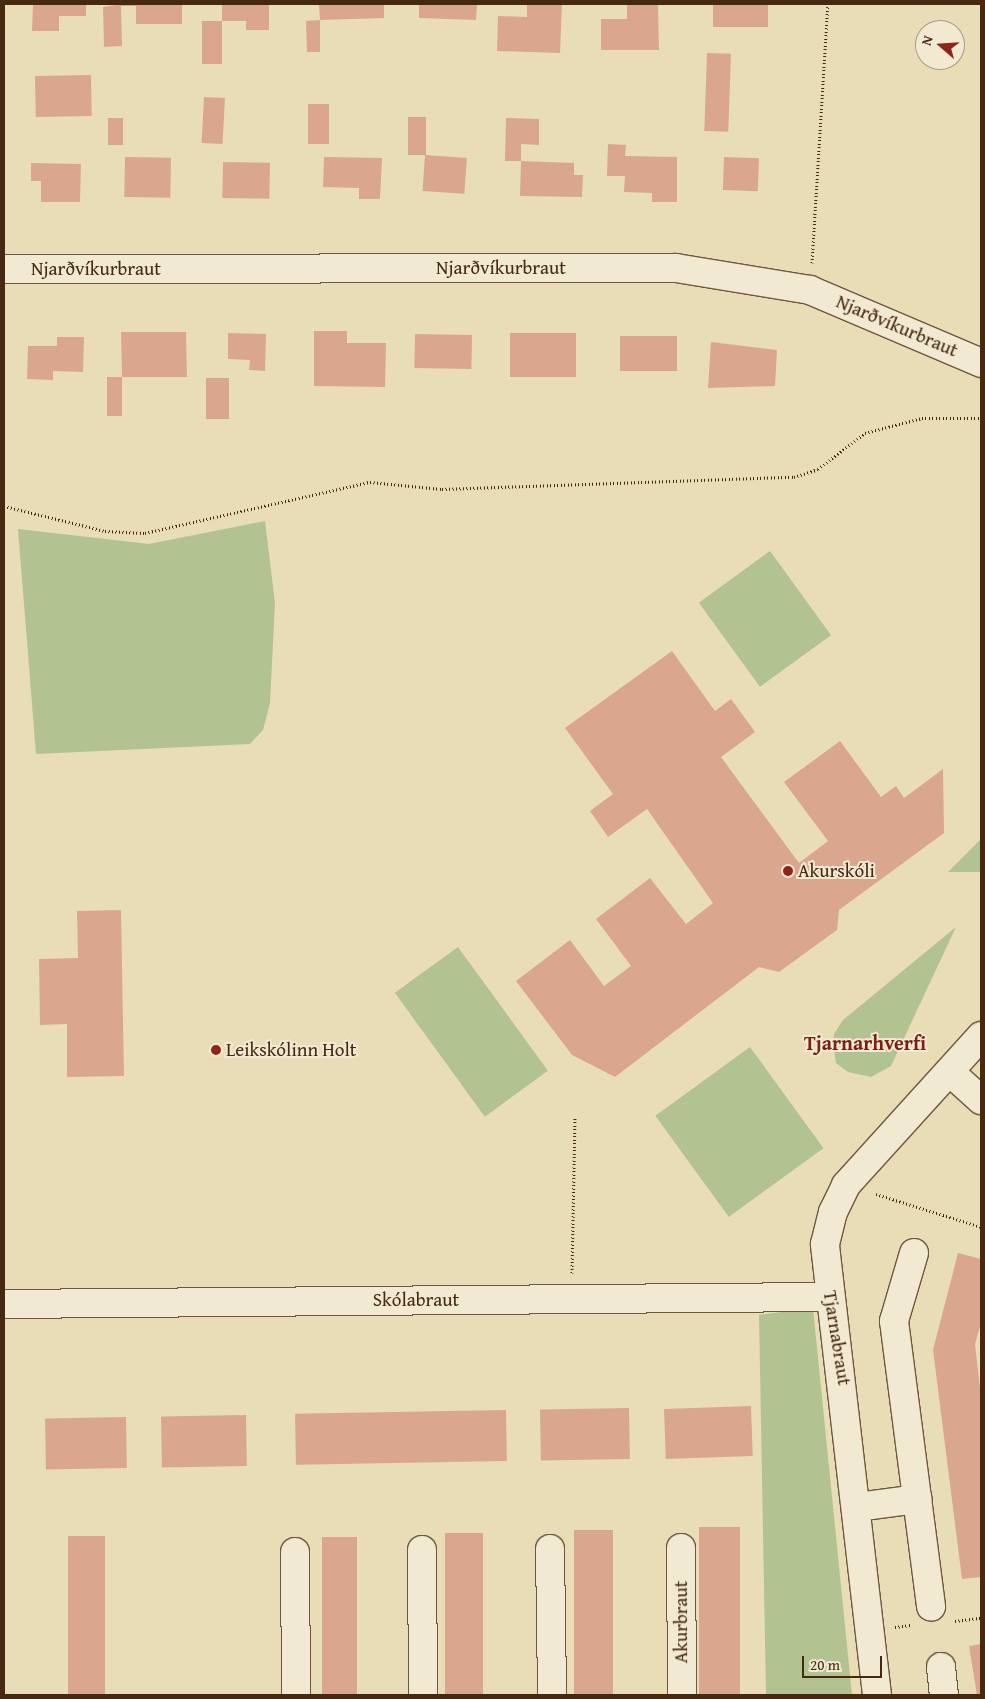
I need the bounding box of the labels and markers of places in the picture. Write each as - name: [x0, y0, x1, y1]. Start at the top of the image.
- place label: Akurskóli: [798, 860, 875, 882]
- marker: Akurskóli: [782, 865, 794, 877]
- place label: Leikskólinn Holt: [226, 1039, 357, 1061]
- marker: Leikskólinn Holt: [210, 1044, 222, 1056]

